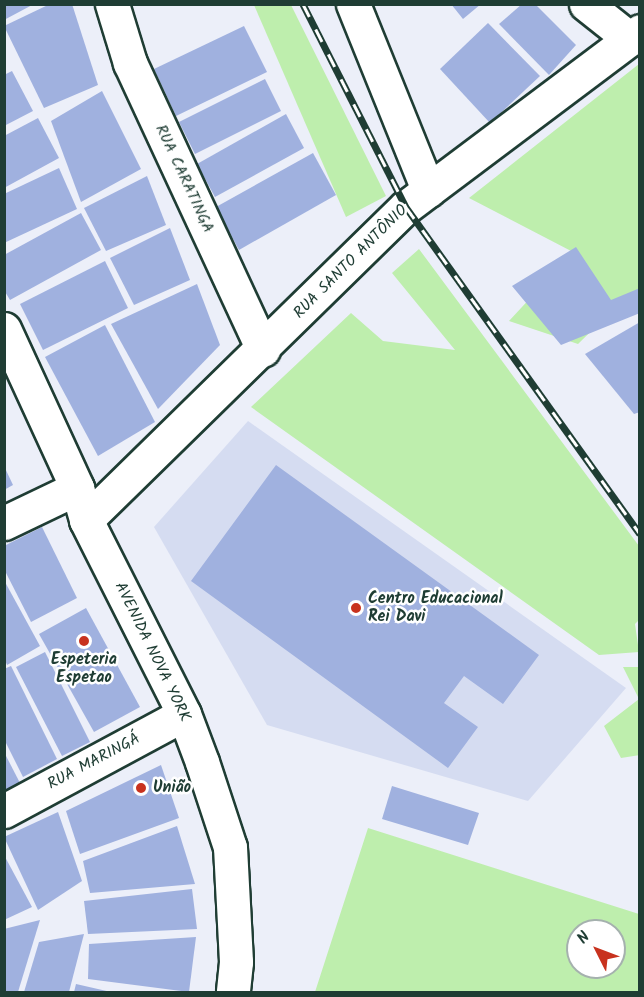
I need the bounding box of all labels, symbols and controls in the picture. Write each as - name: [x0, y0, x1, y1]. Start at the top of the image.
- street label: RUA CARATINGA: [151, 122, 217, 236]
- street label: RUA SANTO ANTÔNIO: [290, 201, 412, 323]
- street label: AVENIDA NOVA YORK: [110, 579, 194, 725]
- place label: Centro Educacional Rei Davi: [368, 589, 503, 627]
- marker: Centro Educacional Rei Davi: [349, 601, 363, 615]
- marker: Espeteria Espetao: [77, 634, 91, 648]
- place label: Espeteria Espetao: [51, 650, 117, 688]
- street label: RUA MARINGÁ: [44, 730, 144, 794]
- place label: União: [153, 778, 191, 798]
- marker: União: [134, 781, 148, 795]
- north arrow: [566, 919, 626, 979]
- text: N: [571, 926, 596, 950]

